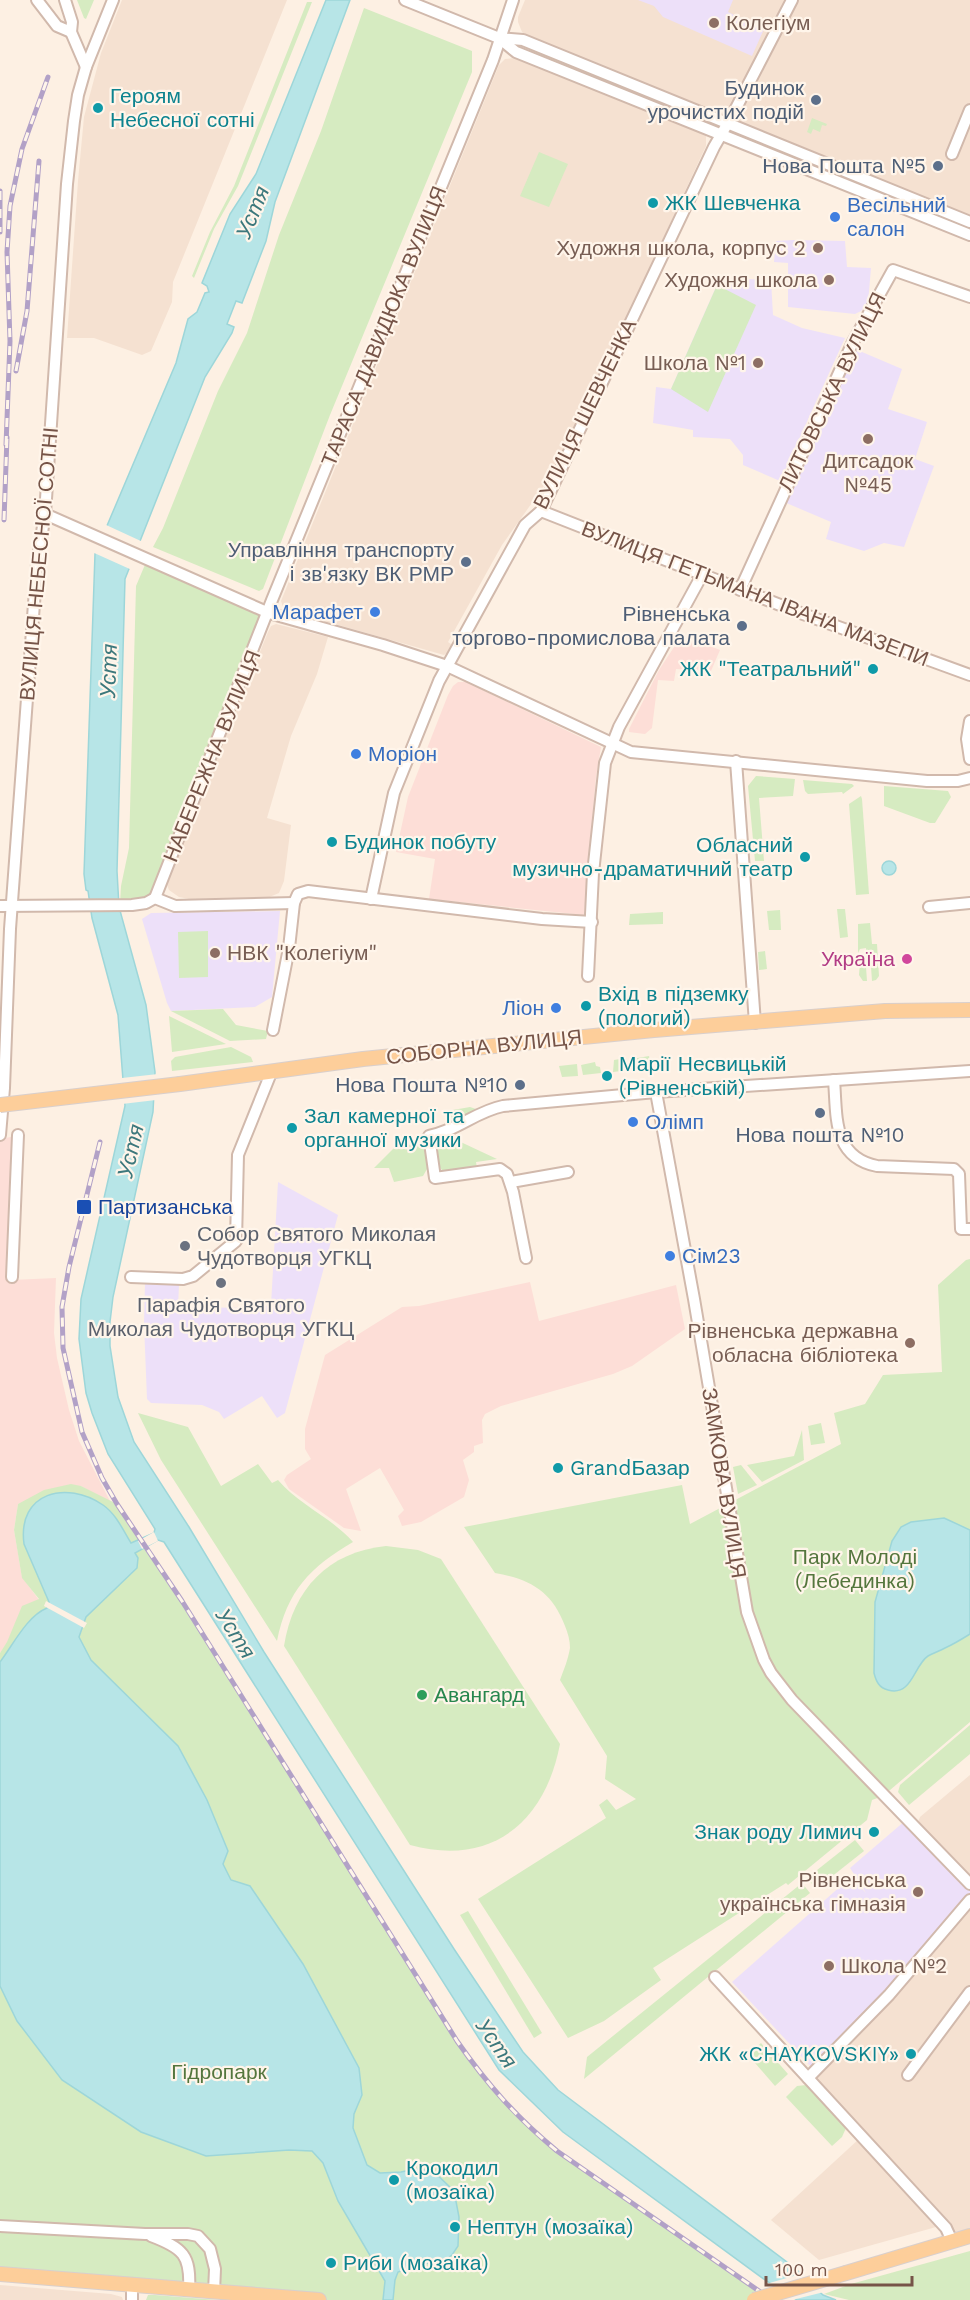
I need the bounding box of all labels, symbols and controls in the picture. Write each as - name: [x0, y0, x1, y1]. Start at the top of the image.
- place label: Колегіум: [726, 10, 810, 35]
- marker: Колегіум: [707, 16, 721, 30]
- place label: Будинок урочистих подій: [647, 75, 805, 124]
- place label: Героям Небесної сотні: [110, 83, 255, 132]
- marker: Будинок урочистих подій: [809, 93, 823, 107]
- marker: Героям Небесної сотні: [91, 101, 105, 115]
- place label: Нова Пошта №5: [762, 153, 926, 178]
- marker: Нова Пошта №5: [931, 159, 945, 173]
- water label: Устя: [230, 182, 274, 243]
- street label: ТАРАСА ДАВИДЮКА ВУЛИЦЯ: [316, 182, 451, 470]
- place label: ЖК Шевченка: [665, 190, 801, 215]
- place label: Весільний салон: [847, 192, 946, 241]
- marker: ЖК Шевченка: [646, 196, 660, 210]
- marker: Весільний салон: [828, 210, 842, 224]
- place label: Художня школа, корпус 2: [556, 235, 806, 260]
- marker: Художня школа, корпус 2: [811, 241, 825, 255]
- place label: Художня школа: [664, 267, 817, 292]
- marker: Художня школа: [822, 273, 836, 287]
- street label: ЛИТОВСЬКА ВУЛИЦЯ: [772, 288, 891, 495]
- street label: ВУЛИЦЯ ШЕВЧЕНКА: [528, 315, 641, 513]
- place label: Школа №1: [644, 350, 746, 375]
- marker: Школа №1: [751, 356, 765, 370]
- street label: ВУЛИЦЯ НЕБЕСНОЇ СОТНІ: [14, 426, 63, 702]
- marker: Дитсадок №45: [861, 432, 875, 446]
- place label: Дитсадок №45: [823, 448, 914, 497]
- street label: ВУЛИЦЯ ГЕТЬМАНА ІВАНА МАЗЕПИ: [578, 516, 932, 671]
- place label: Управління транспорту і зв'язку ВК РМР: [228, 537, 454, 586]
- marker: Управління транспорту і зв'язку ВК РМР: [459, 555, 473, 569]
- place label: Марафет: [272, 599, 363, 624]
- place label: Рівненська торгово-промислова палата: [452, 601, 730, 650]
- marker: Марафет: [368, 605, 382, 619]
- marker: Рівненська торгово-промислова палата: [735, 619, 749, 633]
- water label: Устя: [95, 643, 122, 700]
- street label: НАБЕРЕЖНА ВУЛИЦЯ: [158, 646, 266, 865]
- place label: ЖК "Театральний": [680, 656, 861, 681]
- marker: ЖК "Театральний": [866, 662, 880, 676]
- place label: Моріон: [368, 741, 437, 766]
- marker: Моріон: [349, 747, 363, 761]
- place label: Будинок побуту: [344, 829, 497, 854]
- place label: Обласний музично-драматичний театр: [512, 832, 793, 881]
- marker: Будинок побуту: [325, 835, 339, 849]
- marker: Обласний музично-драматичний театр: [798, 850, 812, 864]
- place label: НВК "Колегіум": [227, 940, 377, 965]
- marker: НВК "Колегіум": [208, 946, 222, 960]
- place label: Україна: [821, 946, 895, 971]
- marker: Україна: [900, 952, 914, 966]
- place label: Вхід в підземку (пологий): [598, 981, 749, 1030]
- place label: Ліон: [502, 995, 544, 1020]
- marker: Вхід в підземку (пологий): [579, 999, 593, 1013]
- marker: Ліон: [549, 1001, 563, 1015]
- street label: СОБОРНА ВУЛИЦЯ: [385, 1024, 583, 1069]
- place label: Марії Несвицькій (Рівненській): [619, 1051, 787, 1100]
- marker: Марії Несвицькій (Рівненській): [600, 1069, 614, 1083]
- place label: Нова Пошта №10: [335, 1072, 508, 1097]
- marker: Нова Пошта №10: [513, 1078, 527, 1092]
- place label: Зал камерної та органної музики: [304, 1103, 465, 1152]
- marker: Нова пошта №10: [813, 1106, 827, 1120]
- place label: Олімп: [645, 1109, 704, 1134]
- marker: Олімп: [626, 1115, 640, 1129]
- marker: Зал камерної та органної музики: [285, 1121, 299, 1135]
- water label: Устя: [112, 1122, 149, 1181]
- place label: Нова пошта №10: [736, 1122, 904, 1147]
- place label: Партизанська: [98, 1194, 233, 1219]
- marker: Партизанська: [75, 1198, 93, 1216]
- place label: Собор Святого Миколая Чудотворця УГКЦ: [197, 1221, 436, 1270]
- marker: Собор Святого Миколая Чудотворця УГКЦ: [178, 1239, 192, 1253]
- place label: Сім23: [682, 1243, 741, 1268]
- marker: Сім23: [663, 1249, 677, 1263]
- marker: Парафія Святого Миколая Чудотворця УГКЦ: [214, 1276, 228, 1290]
- place label: Парафія Святого Миколая Чудотворця УГКЦ: [88, 1292, 355, 1341]
- place label: Рівненська державна обласна бібліотека: [688, 1318, 898, 1367]
- marker: Рівненська державна обласна бібліотека: [903, 1336, 917, 1350]
- street label: ЗАМКОВА ВУЛИЦЯ: [697, 1386, 752, 1580]
- place label: GrandБазар: [570, 1455, 690, 1480]
- marker: GrandБазар: [551, 1461, 565, 1475]
- park label: Парк Молоді (Лебединка): [793, 1544, 917, 1593]
- water label: Устя: [210, 1603, 261, 1663]
- place label: Авангард: [434, 1682, 525, 1707]
- marker: Авангард: [415, 1688, 429, 1702]
- place label: Знак роду Лимич: [694, 1819, 862, 1844]
- marker: Знак роду Лимич: [867, 1825, 881, 1839]
- place label: Рівненська українська гімназія: [720, 1867, 906, 1916]
- marker: Рівненська українська гімназія: [911, 1885, 925, 1899]
- place label: Школа №2: [841, 1953, 947, 1978]
- marker: Школа №2: [822, 1959, 836, 1973]
- water label: Устя: [470, 2013, 523, 2073]
- place label: ЖК «CHAYKOVSKIY»: [699, 2041, 899, 2066]
- marker: ЖК «CHAYKOVSKIY»: [904, 2047, 918, 2061]
- park label: Гідропарк: [171, 2059, 268, 2084]
- place label: Крокодил (мозаїка): [406, 2155, 498, 2204]
- marker: Крокодил (мозаїка): [387, 2173, 401, 2187]
- place label: Нептун (мозаїка): [467, 2214, 633, 2239]
- marker: Нептун (мозаїка): [448, 2220, 462, 2234]
- scale bar: [766, 2249, 912, 2287]
- place label: Риби (мозаїка): [343, 2250, 489, 2275]
- marker: Риби (мозаїка): [324, 2256, 338, 2270]
- text: 100 m: [775, 2259, 828, 2280]

